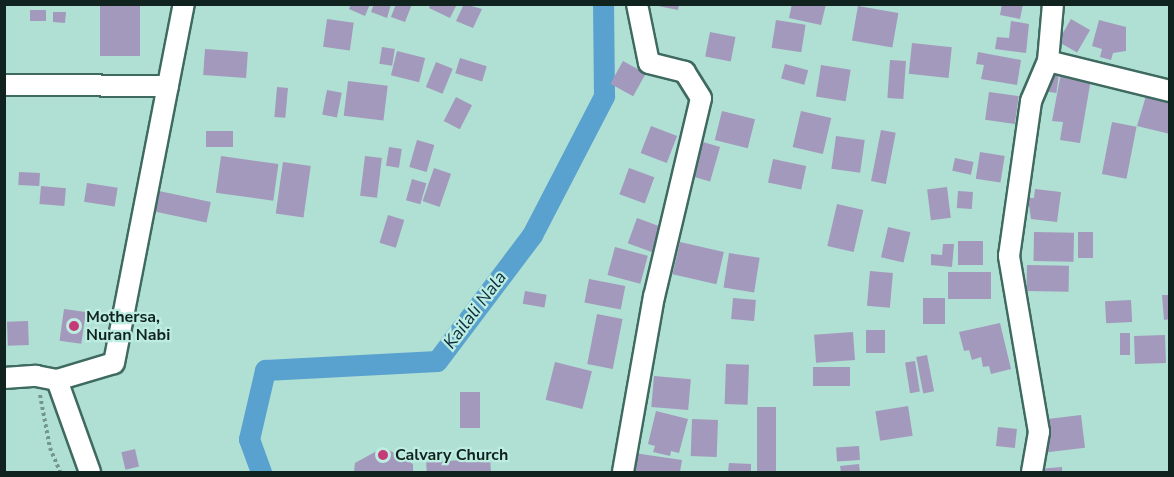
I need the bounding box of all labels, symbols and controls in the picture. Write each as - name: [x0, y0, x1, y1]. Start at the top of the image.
- water label: Kailali Nala: [439, 267, 511, 353]
- place label: Mothersa, Nuran Nabi: [86, 307, 170, 345]
- marker: Mothersa, Nuran Nabi: [67, 319, 81, 333]
- place label: Calvary Church: [395, 445, 508, 465]
- marker: Calvary Church: [376, 448, 390, 462]

